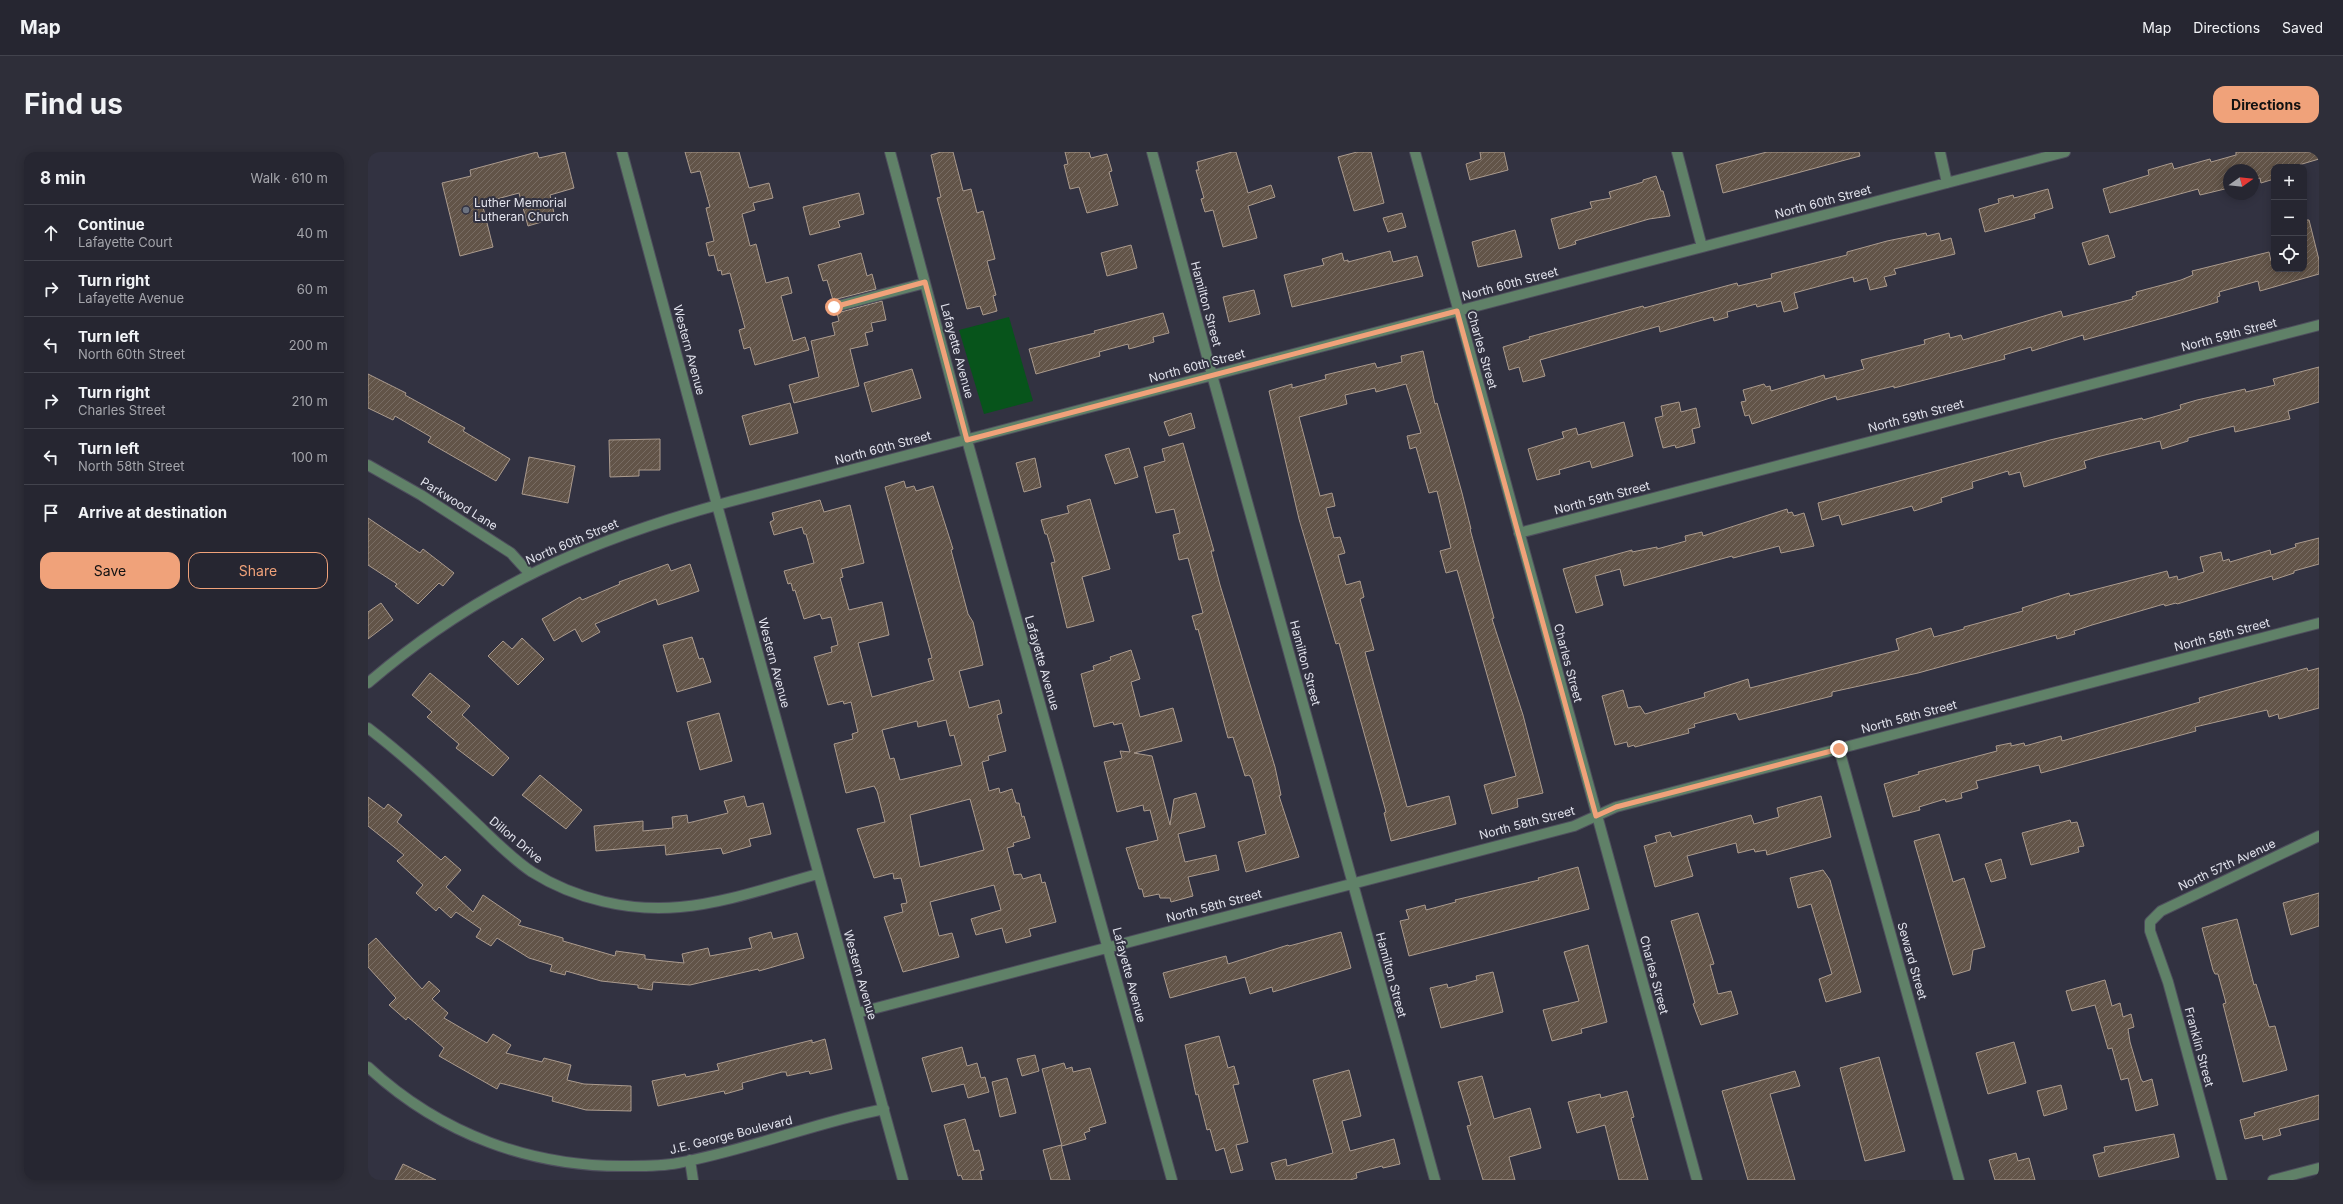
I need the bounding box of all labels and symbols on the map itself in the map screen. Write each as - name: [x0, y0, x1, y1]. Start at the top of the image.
- north arrow: [2223, 164, 2259, 200]
- street label: North 60th Street: [1773, 181, 1873, 222]
- place label: Luther Memorial Lutheran Church: [474, 195, 569, 224]
- marker: Luther Memorial Lutheran Church: [461, 205, 471, 215]
- street label: Hamilton Street: [1188, 260, 1225, 348]
- street label: North 60th Street: [1460, 263, 1560, 304]
- route start: [825, 298, 843, 316]
- street label: Lafayette Avenue: [938, 302, 977, 400]
- street label: Western Avenue: [670, 303, 709, 397]
- street label: Charles Street: [1464, 309, 1501, 391]
- street label: North 59th Street: [2179, 315, 2278, 355]
- street label: North 60th Street: [1147, 345, 1247, 386]
- street label: North 59th Street: [1866, 396, 1965, 436]
- street label: North 60th Street: [833, 427, 933, 468]
- street label: Parkwood Lane: [418, 474, 501, 533]
- street label: North 59th Street: [1552, 478, 1651, 518]
- street label: North 60th Street: [523, 515, 620, 568]
- street label: Lafayette Avenue: [1022, 614, 1063, 712]
- street label: North 58th Street: [2172, 615, 2271, 654]
- street label: Western Avenue: [755, 616, 794, 710]
- street label: Hamilton Street: [1287, 619, 1324, 707]
- street label: Charles Street: [1551, 622, 1586, 704]
- street label: North 58th Street: [1859, 697, 1958, 736]
- route end: [1830, 740, 1848, 758]
- street label: North 58th Street: [1477, 803, 1576, 842]
- street label: Dillon Drive: [487, 813, 546, 866]
- street label: North 57th Avenue: [2176, 835, 2278, 894]
- street label: North 58th Street: [1164, 886, 1263, 925]
- street label: Seward Street: [1894, 920, 1931, 1001]
- street label: Lafayette Avenue: [1110, 926, 1149, 1024]
- street label: Western Avenue: [840, 928, 880, 1021]
- street label: Hamilton Street: [1373, 931, 1410, 1019]
- street label: Charles Street: [1637, 934, 1672, 1016]
- street label: Franklin Street: [2182, 1005, 2217, 1088]
- street label: J.E. George Boulevard: [668, 1112, 794, 1157]

